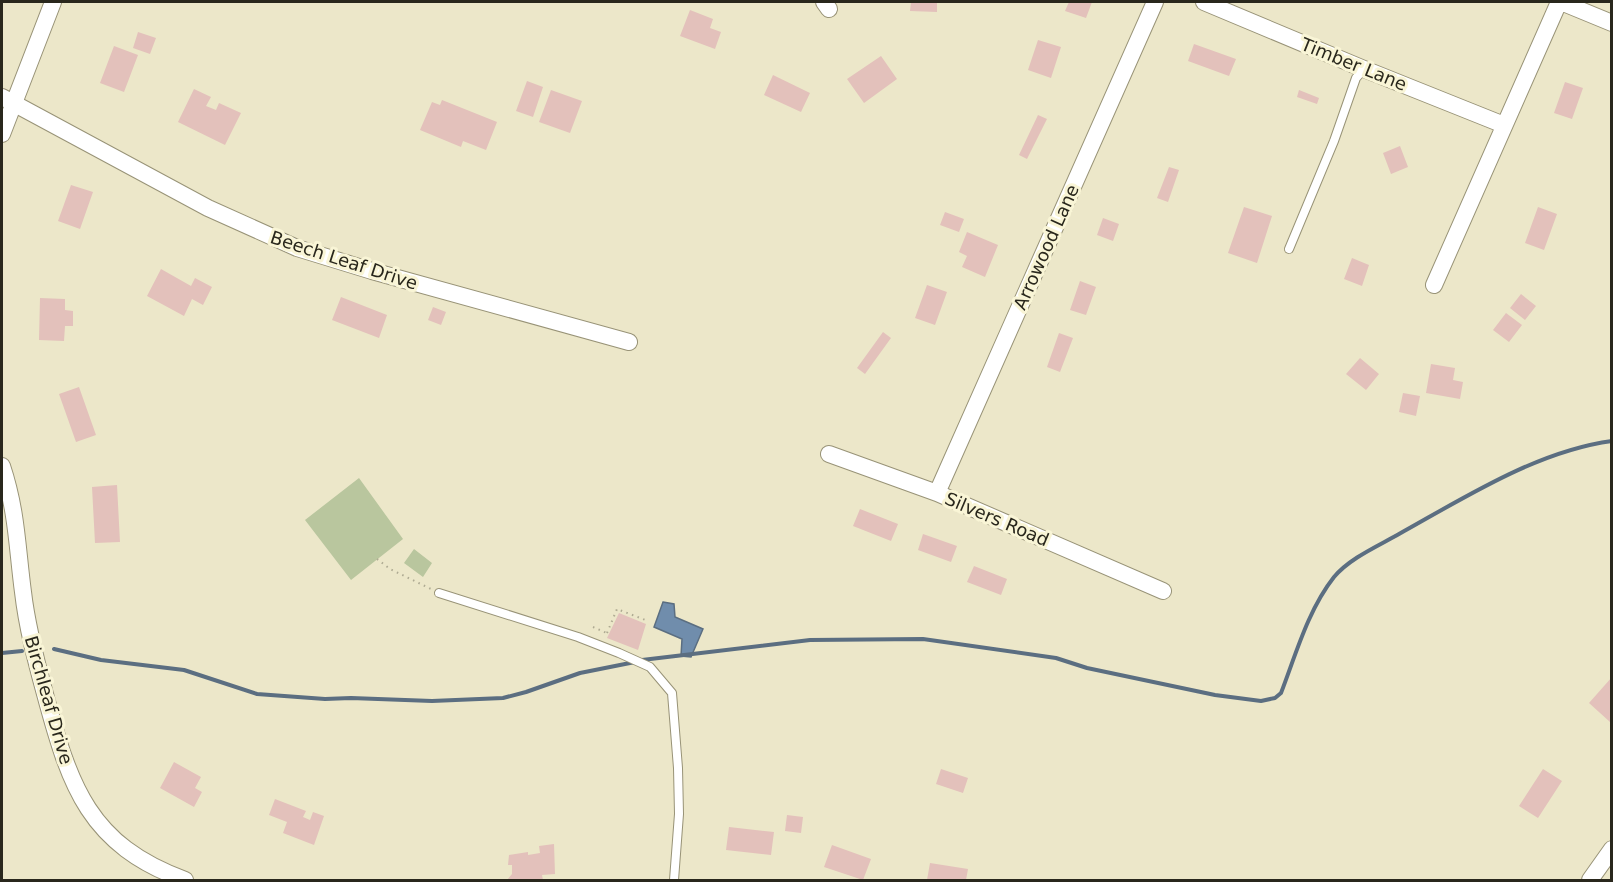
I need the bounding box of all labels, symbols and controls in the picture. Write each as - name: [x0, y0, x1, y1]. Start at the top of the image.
- street label: Timber Lane: [1297, 33, 1410, 95]
- street label: Arrowood Lane: [1009, 181, 1083, 313]
- street label: Beech Leaf Drive: [268, 226, 420, 294]
- street label: Silvers Road: [942, 488, 1052, 550]
- street label: Birchleaf Drive: [21, 633, 77, 767]

